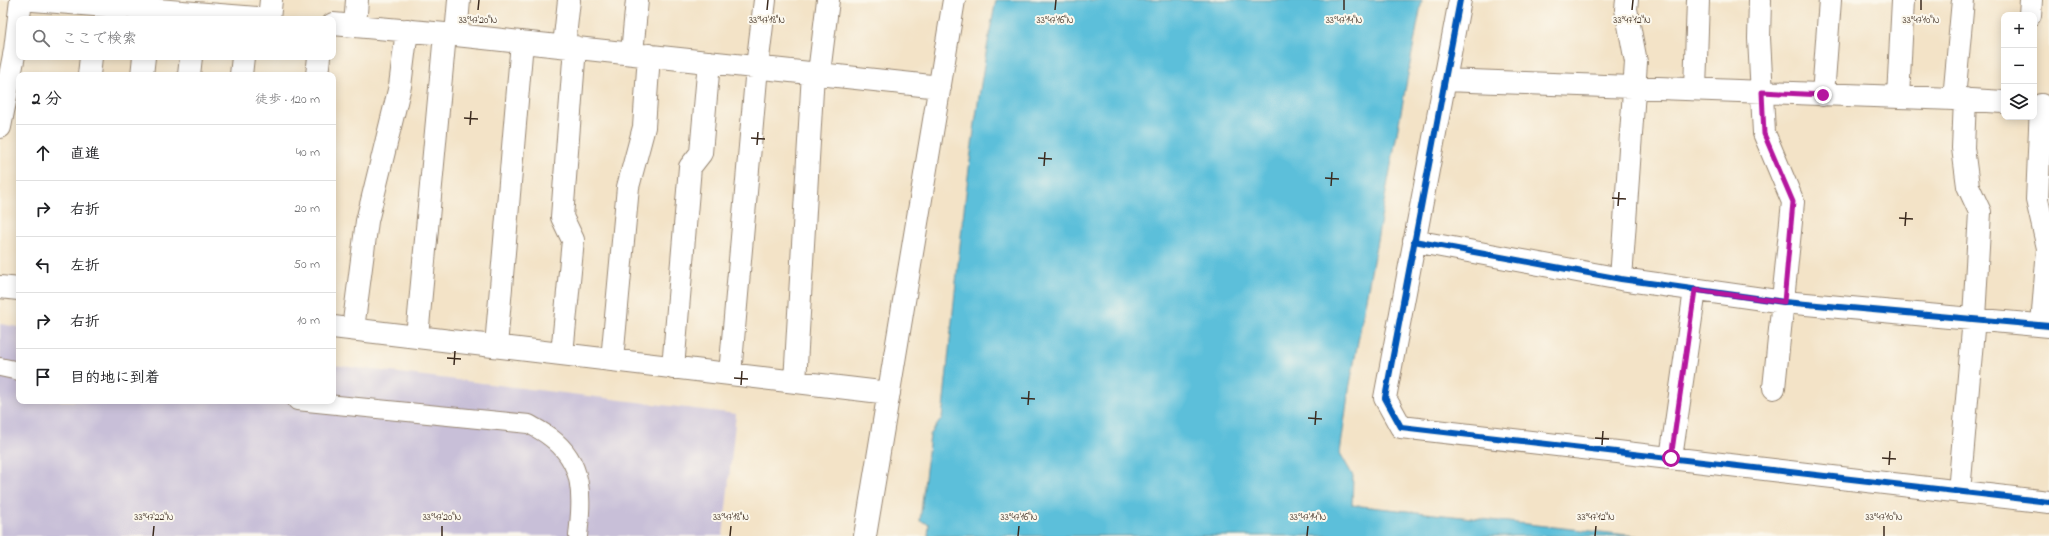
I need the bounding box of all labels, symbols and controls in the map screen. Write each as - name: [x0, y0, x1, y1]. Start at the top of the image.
- map controls: [2001, 12, 2037, 120]
- button: +: [2001, 12, 2037, 48]
- text: 33°47'20"N: [459, 13, 498, 28]
- text: 33°47'18"N: [749, 13, 785, 28]
- text: 33°47'16"N: [1037, 13, 1074, 28]
- text: 33°47'14"N: [1326, 13, 1363, 28]
- text: 33°47'12"N: [1613, 13, 1651, 28]
- text: 33°47'10"N: [1903, 13, 1940, 28]
- search box: [16, 16, 336, 60]
- icon: search: [30, 27, 52, 49]
- text: ここで検索: [62, 28, 137, 50]
- button: −: [2001, 48, 2037, 84]
- button: layers: [2001, 84, 2037, 120]
- route end: [1814, 86, 1832, 104]
- text: 2 分: [32, 87, 62, 112]
- text: 徒歩 · 120 m: [255, 90, 320, 109]
- icon: ahead: [32, 142, 54, 164]
- text: 直進: [70, 143, 100, 165]
- text: 40 m: [296, 143, 320, 162]
- icon: right: [32, 198, 54, 220]
- text: 右折: [70, 199, 100, 221]
- text: 20 m: [295, 199, 320, 218]
- icon: left: [32, 254, 54, 276]
- text: 左折: [70, 255, 100, 277]
- text: 50 m: [294, 255, 320, 274]
- icon: right: [32, 310, 54, 332]
- text: 右折: [70, 311, 100, 333]
- text: 10 m: [297, 311, 320, 330]
- icon: arrive: [32, 366, 54, 388]
- text: 目的地に到着: [70, 367, 160, 389]
- route start: [1662, 449, 1680, 467]
- text: 33°47'22"N: [134, 510, 174, 525]
- text: 33°47'20"N: [423, 510, 462, 525]
- text: 33°47'18"N: [713, 510, 749, 525]
- text: 33°47'16"N: [1001, 510, 1038, 525]
- text: 33°47'14"N: [1290, 510, 1327, 525]
- text: 33°47'12"N: [1577, 510, 1615, 525]
- text: 33°47'10"N: [1866, 510, 1903, 525]

